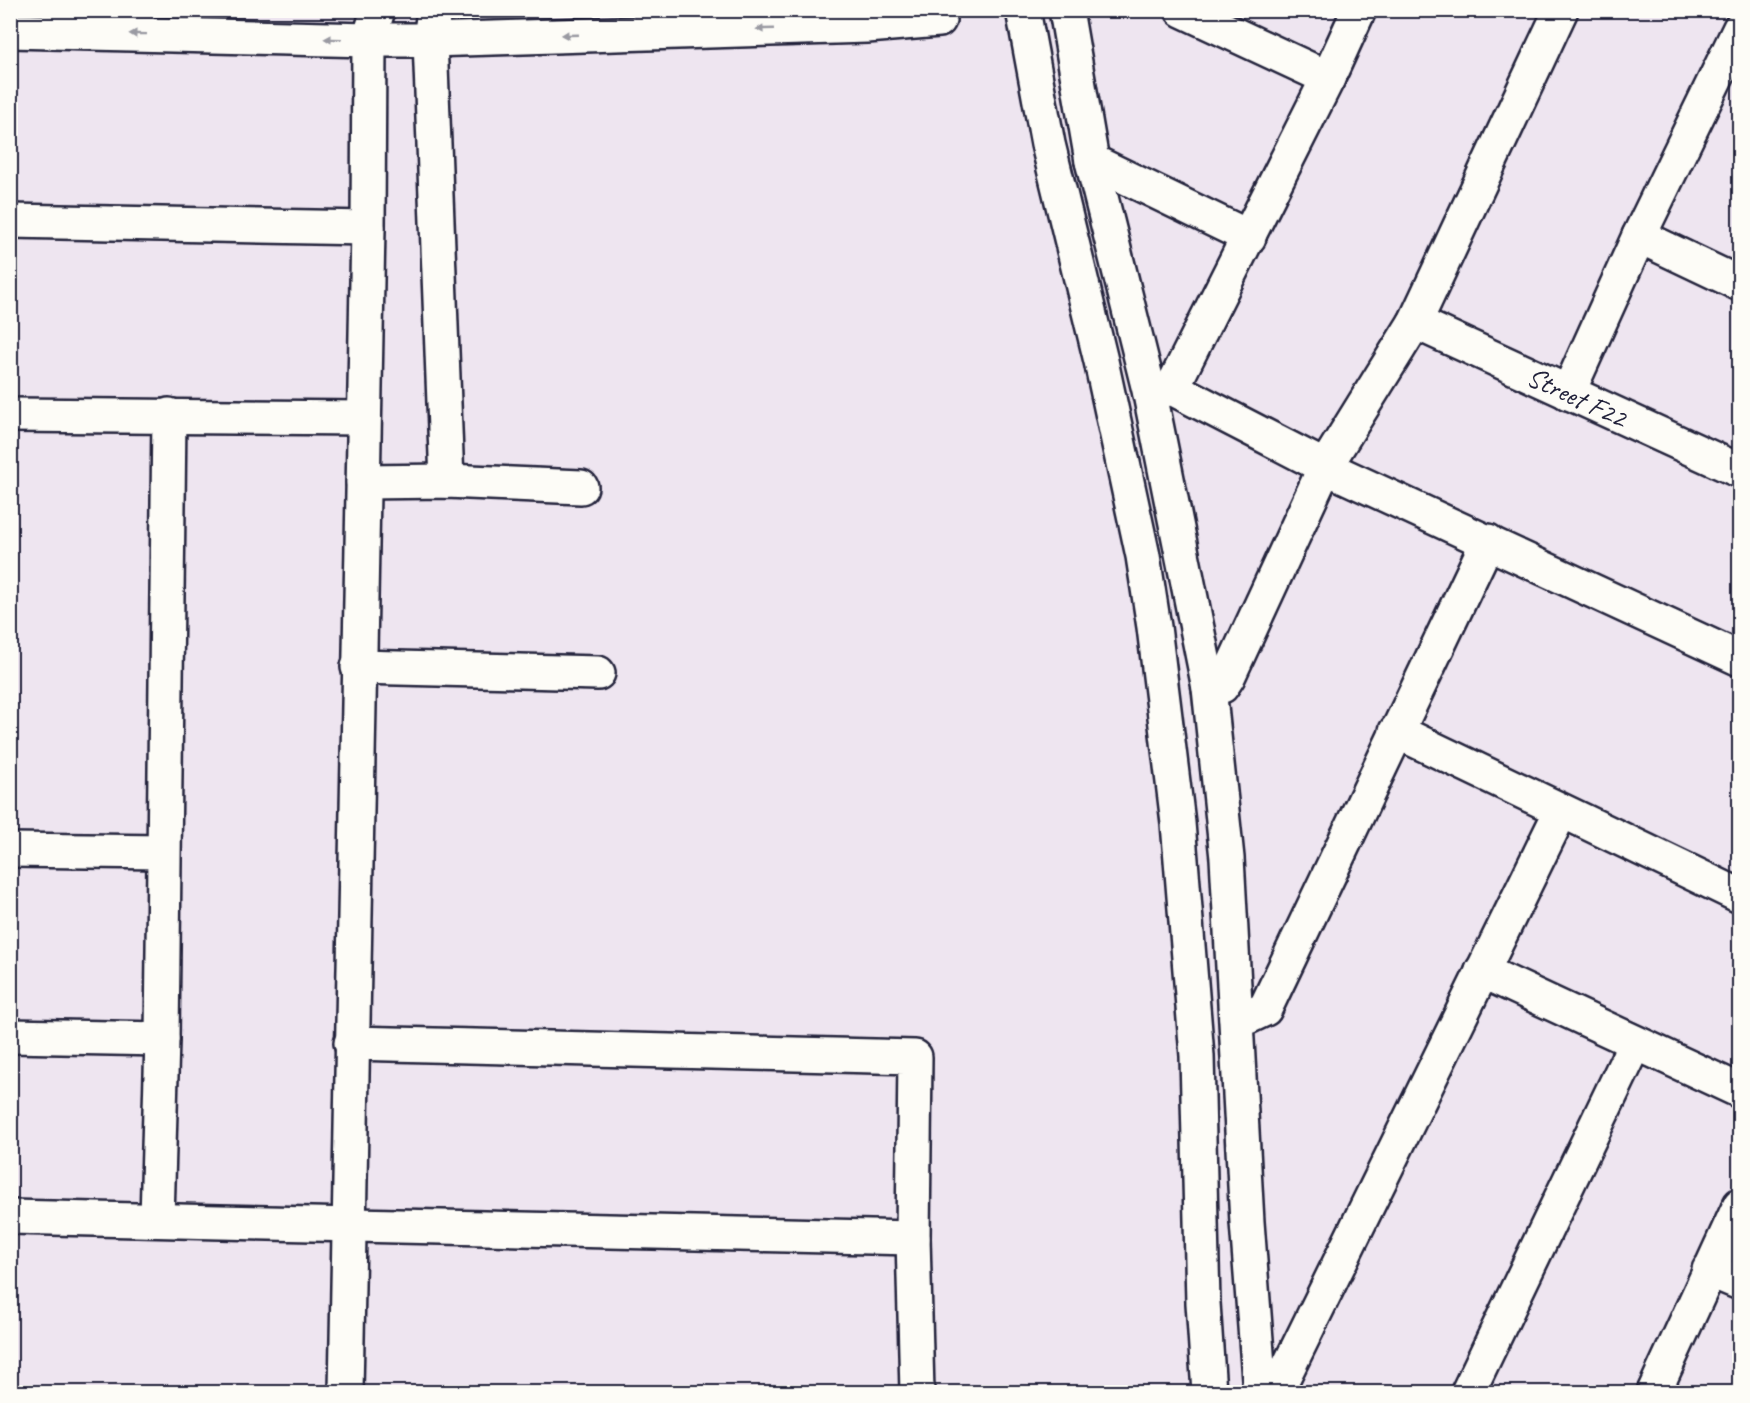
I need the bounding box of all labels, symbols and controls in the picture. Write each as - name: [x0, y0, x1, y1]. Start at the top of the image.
- one-way arrow: [756, 25, 775, 34]
- one-way arrow: [129, 29, 148, 39]
- one-way arrow: [561, 31, 580, 40]
- one-way arrow: [324, 34, 343, 44]
- street label: Street F22: [1522, 359, 1634, 436]

